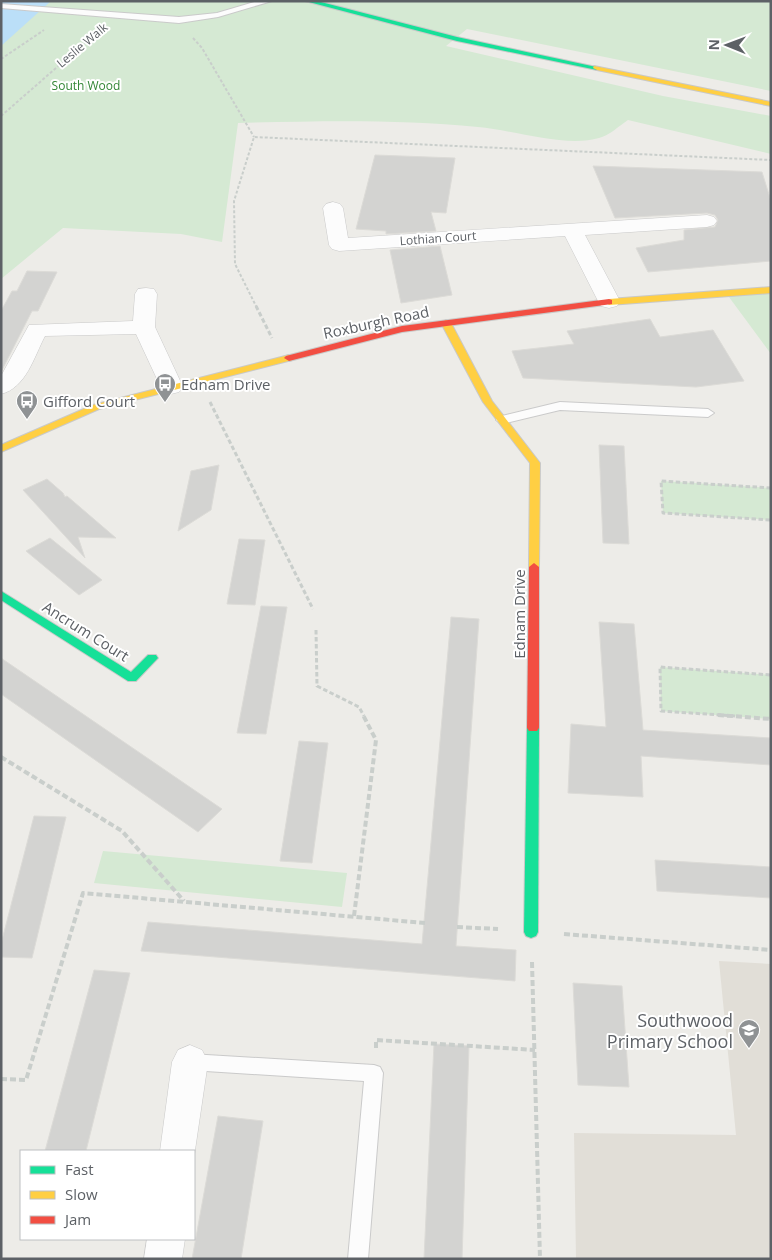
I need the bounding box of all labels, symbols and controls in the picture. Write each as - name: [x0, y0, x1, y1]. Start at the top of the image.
- street label: Leslie Walk: [53, 18, 112, 71]
- north arrow: [702, 20, 752, 70]
- text: N: [704, 39, 723, 51]
- park label: South Wood: [52, 77, 120, 94]
- street label: Lothian Court: [399, 227, 477, 249]
- street label: Roxburgh Road: [321, 301, 431, 343]
- bus stop icon: Ednam Drive: [153, 372, 177, 403]
- place label: Ednam Drive: [181, 374, 271, 394]
- bus stop icon: Gifford Court: [15, 389, 39, 420]
- place label: Gifford Court: [43, 391, 135, 411]
- street label: Ednam Drive: [509, 569, 529, 659]
- street label: Ancrum Court: [39, 597, 133, 665]
- place label: Southwood Primary School: [607, 1008, 733, 1053]
- school or university icon: Southwood Primary School: [737, 1018, 761, 1049]
- legend: [20, 1150, 195, 1240]
- text: Fast: [65, 1159, 94, 1179]
- text: Slow: [65, 1184, 98, 1204]
- text: Jam: [63, 1209, 91, 1229]

